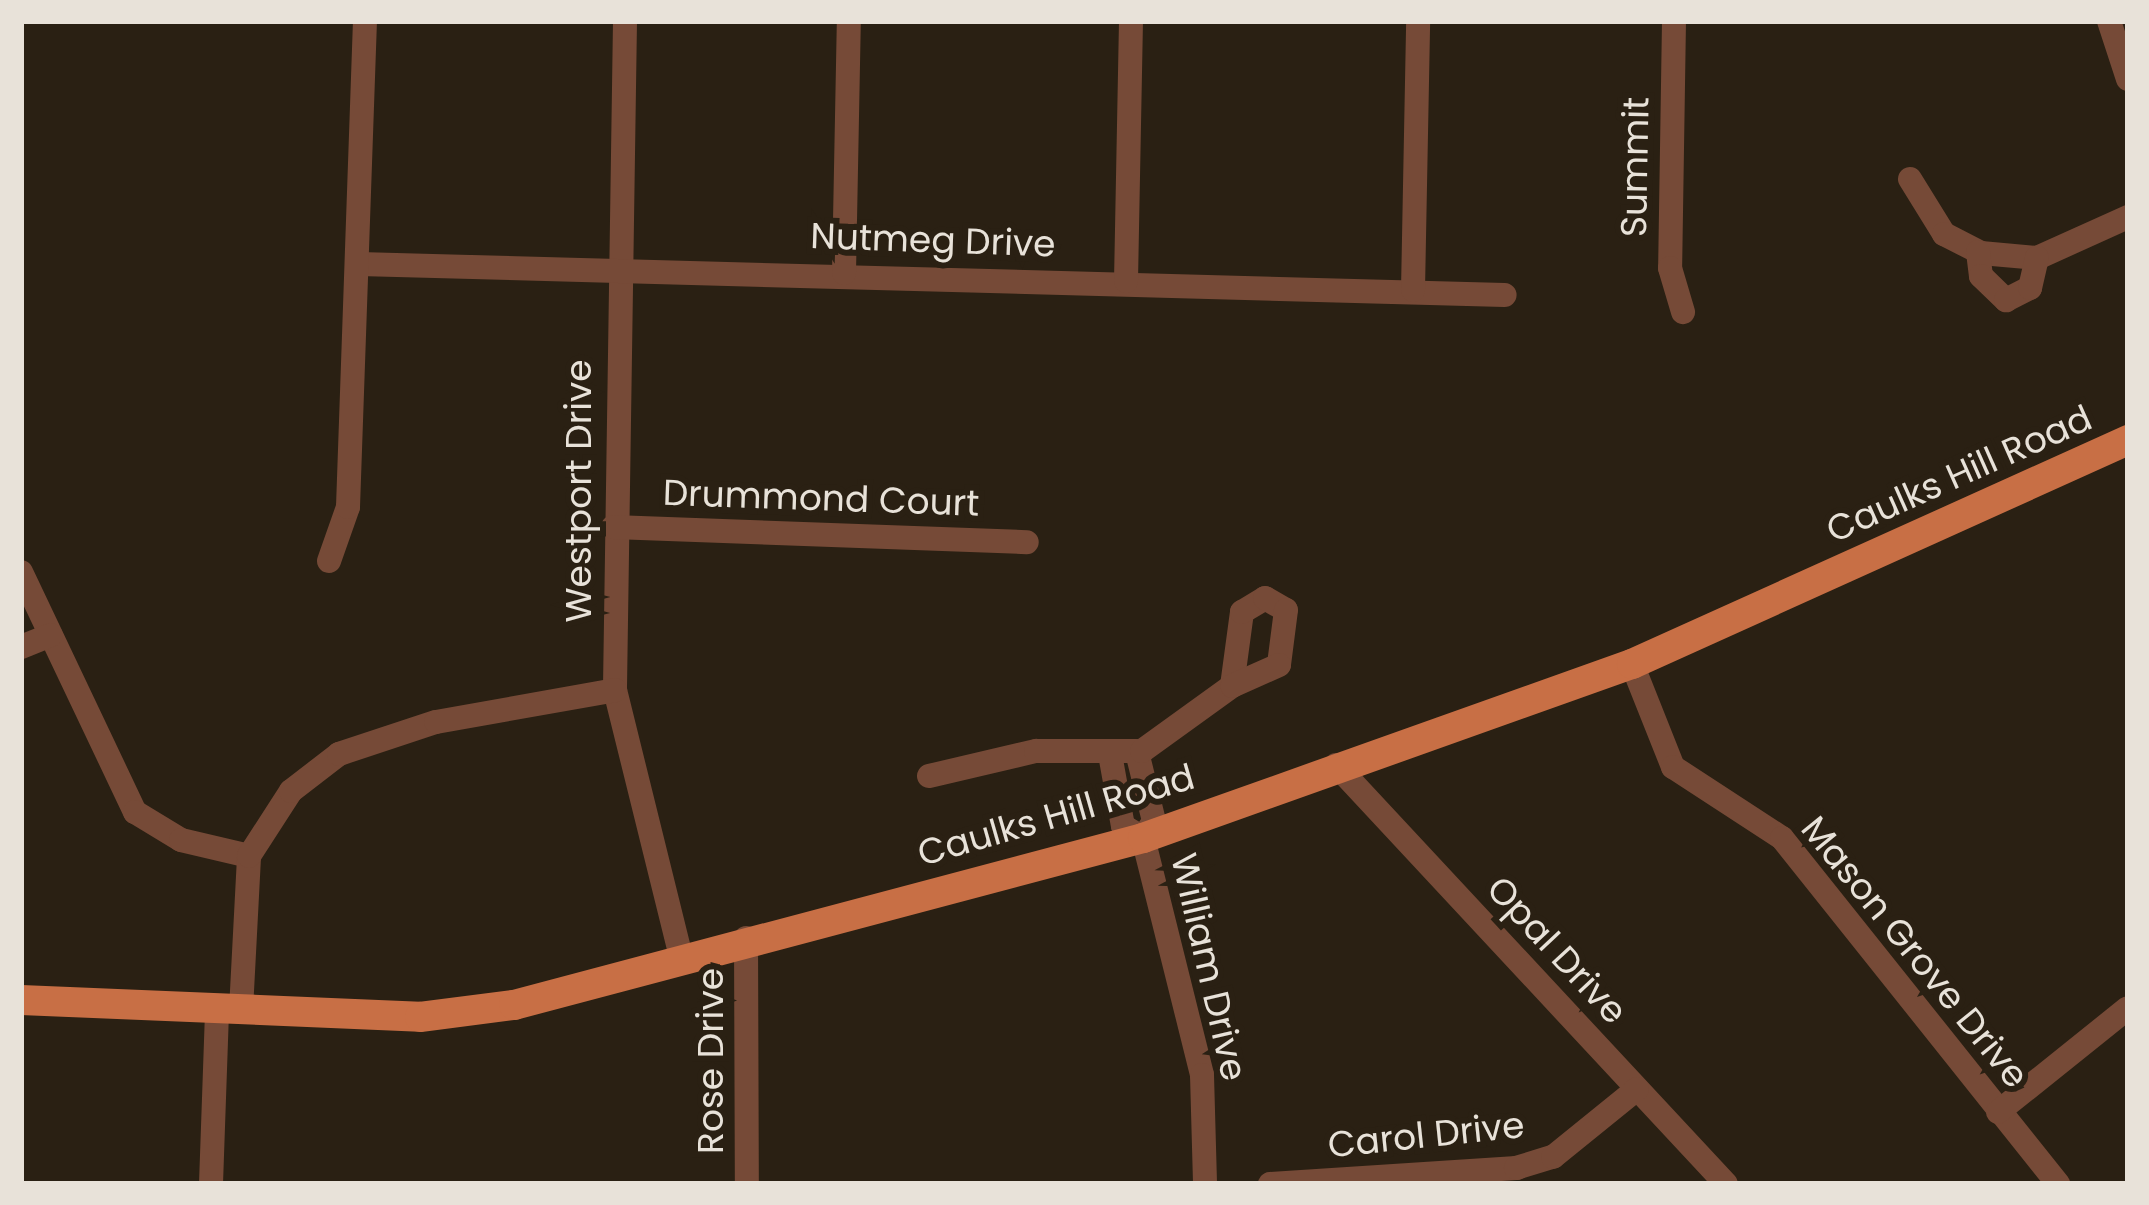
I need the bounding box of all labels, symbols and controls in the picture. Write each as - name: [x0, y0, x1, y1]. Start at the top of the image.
- street label: Summit: [1612, 96, 1658, 238]
- street label: Nutmeg Drive: [810, 214, 1056, 266]
- street label: Westport Drive: [557, 359, 601, 623]
- street label: Caulks Hill Road: [1820, 396, 2098, 552]
- street label: Drummond Court: [662, 471, 980, 525]
- street label: Caulks Hill Road: [913, 755, 1199, 875]
- street label: Mason Grove Drive: [1792, 808, 2038, 1096]
- street label: William Drive: [1162, 849, 1256, 1085]
- street label: Opal Drive: [1478, 867, 1636, 1033]
- street label: Rose Drive: [689, 968, 733, 1154]
- street label: Carol Drive: [1326, 1103, 1526, 1167]

